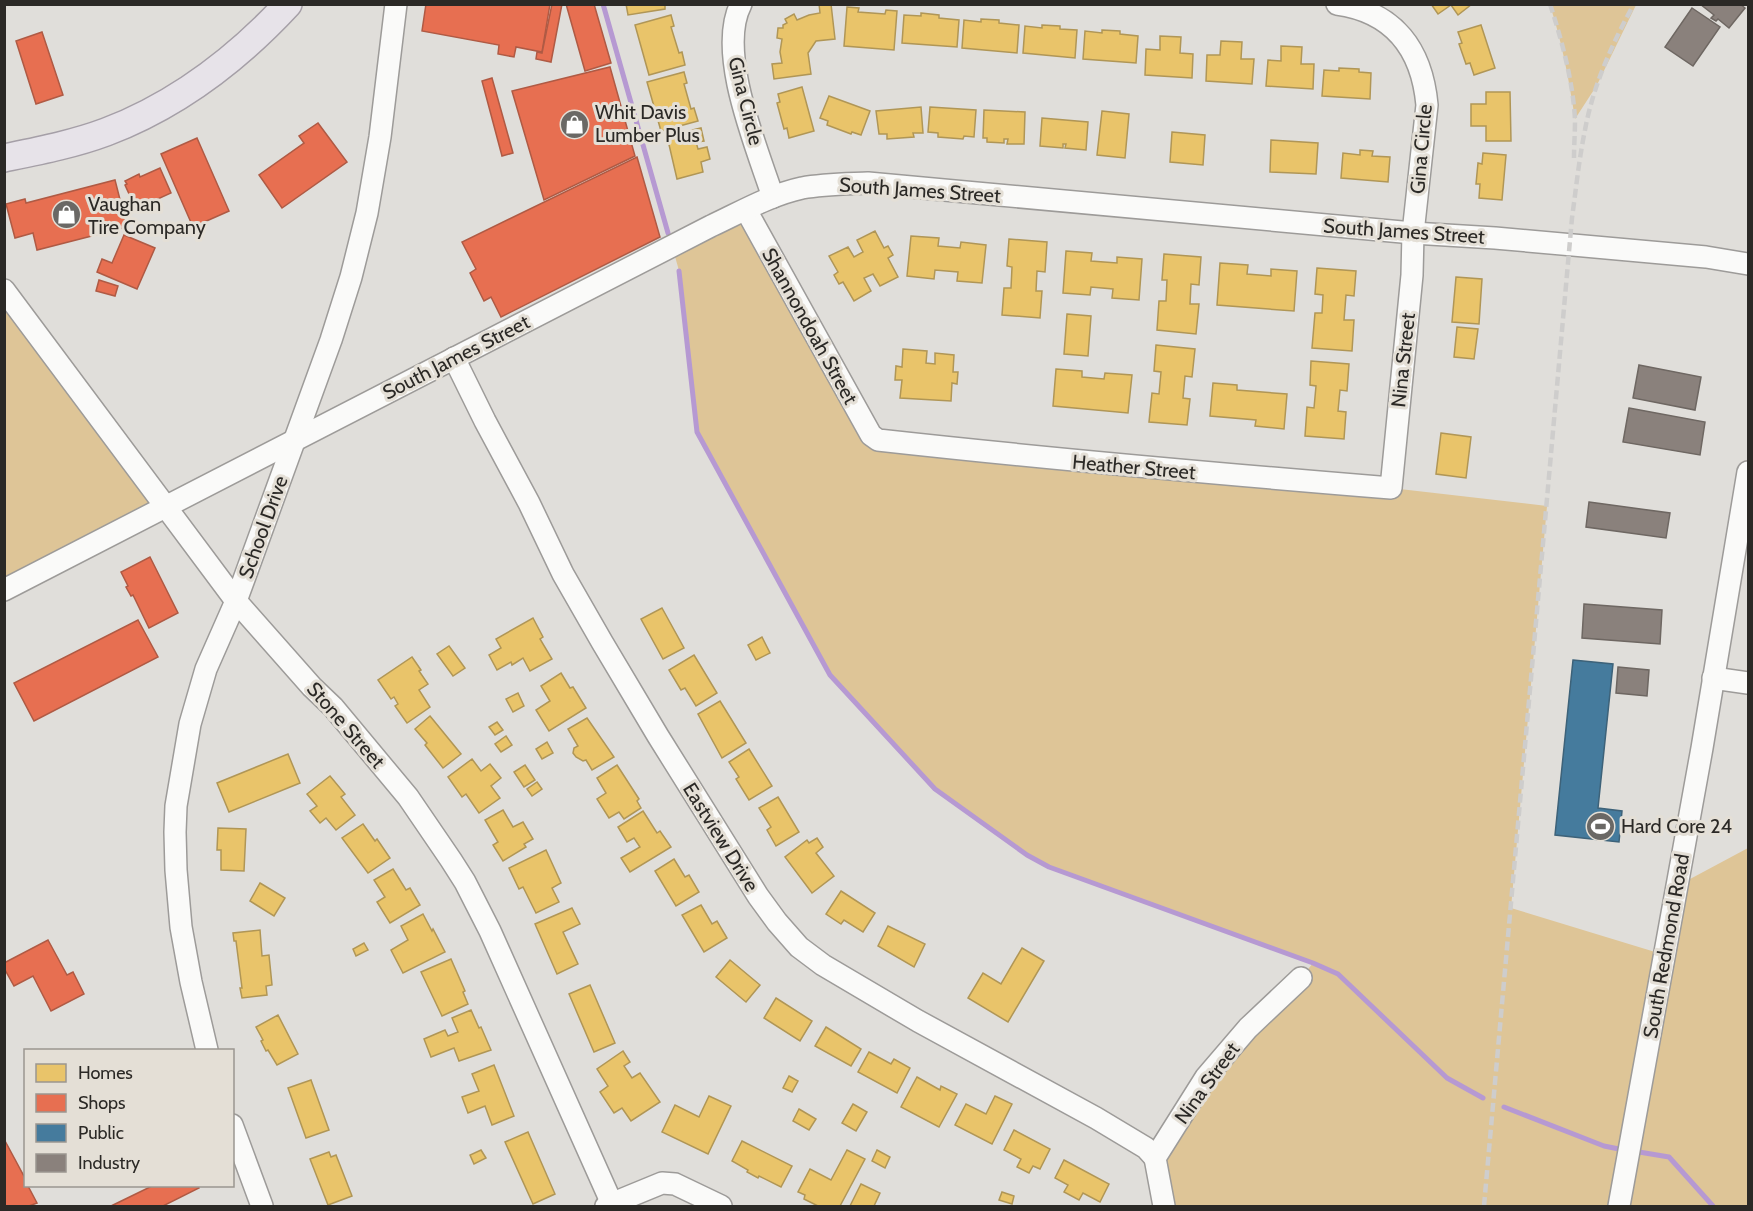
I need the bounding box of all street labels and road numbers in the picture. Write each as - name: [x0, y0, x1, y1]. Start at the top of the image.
- street label: Gina Circle: [723, 54, 769, 148]
- street label: Gina Circle: [1405, 103, 1437, 195]
- street label: South James Street: [839, 172, 1002, 208]
- street label: South James Street: [1323, 213, 1486, 249]
- street label: Shannondoah Street: [757, 244, 863, 409]
- street label: South James Street: [379, 309, 534, 404]
- street label: Nina Street: [1386, 311, 1420, 408]
- street label: Heather Street: [1071, 450, 1197, 484]
- street label: School Drive: [233, 472, 293, 582]
- street label: Stone Street: [302, 677, 390, 773]
- street label: Eastview Drive: [678, 778, 764, 896]
- street label: South Redmond Road: [1638, 852, 1694, 1040]
- street label: Nina Street: [1169, 1037, 1245, 1128]

